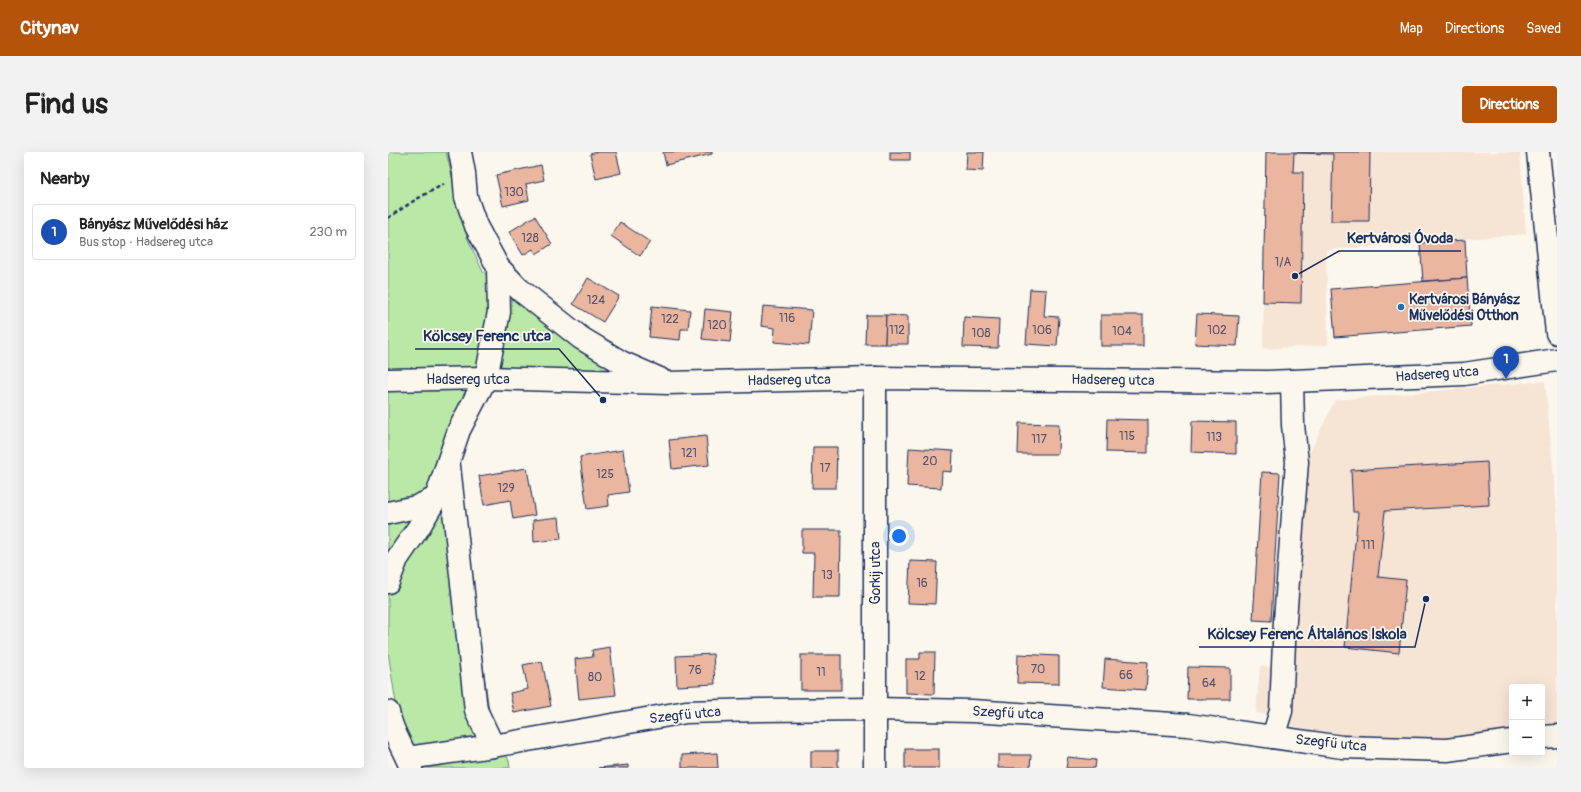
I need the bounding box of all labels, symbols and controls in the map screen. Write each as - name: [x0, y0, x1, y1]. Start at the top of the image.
- text: Citynav: [20, 16, 79, 40]
- text: Map: [1400, 20, 1423, 37]
- text: Directions: [1445, 20, 1504, 37]
- text: Saved: [1526, 20, 1561, 37]
- button: Directions: [1462, 86, 1557, 123]
- text: Find us: [24, 87, 108, 122]
- text: Nearby: [40, 168, 89, 189]
- house number: 130: [504, 185, 524, 200]
- text: Bányász Művelődési ház: [79, 215, 228, 234]
- text: 1: [51, 224, 57, 240]
- text: 230 m: [310, 224, 347, 240]
- callout: Kertvárosi Óvoda: [1339, 224, 1461, 251]
- text: Kertvárosi Óvoda: [1347, 228, 1453, 248]
- house number: 128: [521, 231, 539, 246]
- text: Bus stop · Hadsereg utca: [79, 234, 213, 250]
- house number: 1/A: [1275, 255, 1292, 270]
- place label: Kertvárosi Bányász Művelődési Otthon: [1409, 291, 1521, 324]
- house number: 124: [587, 293, 605, 308]
- marker: Kertvárosi Bányász Művelődési Otthon: [1396, 302, 1406, 312]
- house number: 116: [779, 311, 795, 326]
- house number: 122: [661, 312, 679, 327]
- house number: 120: [707, 318, 727, 333]
- callout: Kölcsey Ferenc utca: [415, 322, 559, 349]
- house number: 112: [889, 323, 905, 338]
- house number: 106: [1032, 323, 1052, 338]
- house number: 102: [1207, 323, 1227, 338]
- house number: 104: [1112, 324, 1132, 339]
- house number: 108: [972, 326, 990, 341]
- text: Kölcsey Ferenc utca: [423, 327, 551, 346]
- pin: 1: [1493, 346, 1519, 379]
- street label: Hadsereg utca: [1395, 363, 1479, 385]
- street label: Hadsereg utca: [426, 371, 510, 388]
- street label: Hadsereg utca: [747, 371, 831, 389]
- street label: Hadsereg utca: [1071, 371, 1155, 389]
- house number: 115: [1119, 429, 1135, 444]
- house number: 113: [1206, 430, 1222, 445]
- house number: 117: [1031, 432, 1048, 447]
- house number: 121: [681, 446, 697, 461]
- house number: 20: [923, 454, 937, 469]
- house number: 17: [819, 461, 831, 476]
- house number: 125: [596, 467, 614, 482]
- house number: 129: [497, 481, 515, 496]
- your location: [889, 526, 909, 546]
- house number: 111: [1361, 538, 1375, 553]
- street label: Gorkij utca: [867, 542, 884, 604]
- house number: 13: [821, 568, 833, 583]
- house number: 16: [916, 576, 928, 591]
- callout: Kölcsey Ferenc Általános Iskola: [1199, 620, 1415, 647]
- text: Kölcsey Ferenc Általános Iskola: [1207, 625, 1407, 644]
- house number: 70: [1031, 662, 1045, 677]
- house number: 76: [688, 663, 702, 678]
- house number: 11: [816, 665, 826, 680]
- house number: 66: [1119, 668, 1133, 683]
- house number: 12: [914, 669, 926, 684]
- house number: 80: [588, 670, 602, 685]
- house number: 64: [1202, 676, 1216, 691]
- map controls: [1509, 684, 1545, 756]
- button: +: [1509, 684, 1545, 720]
- street label: Szegfű utca: [648, 703, 722, 727]
- street label: Szegfű utca: [972, 703, 1044, 723]
- button: −: [1509, 720, 1545, 756]
- street label: Szegfű utca: [1294, 731, 1368, 755]

